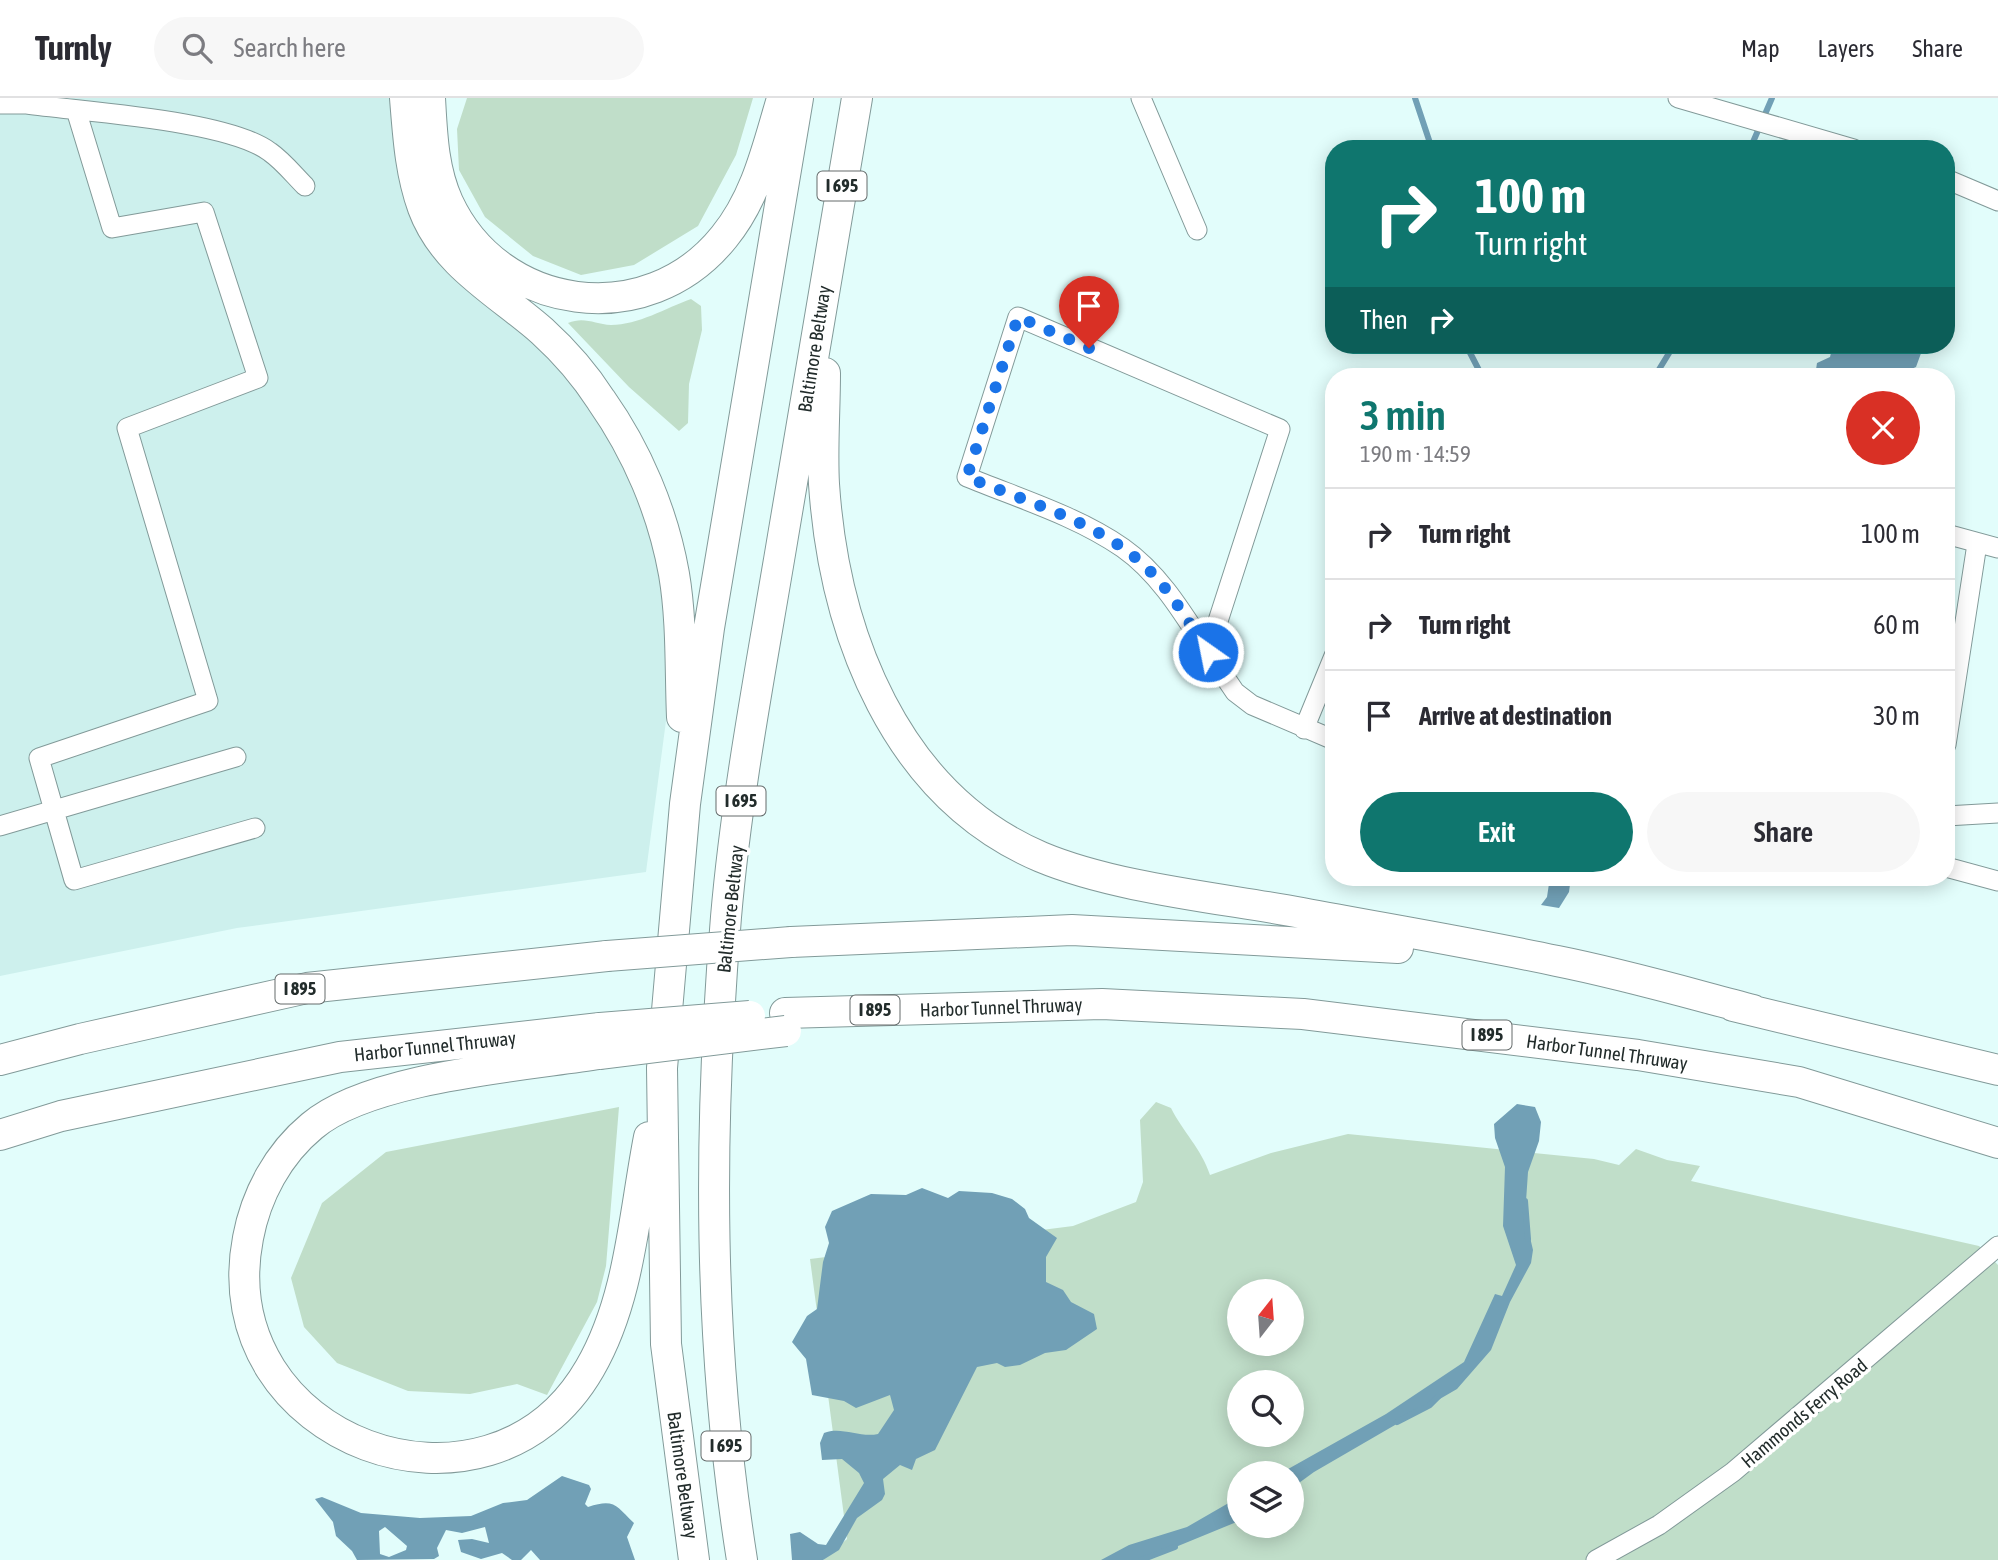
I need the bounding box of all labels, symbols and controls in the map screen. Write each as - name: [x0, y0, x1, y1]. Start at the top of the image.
- search box: [154, 17, 644, 80]
- text: Turnly: [35, 29, 112, 67]
- icon: search: [178, 29, 216, 67]
- text: Search here: [234, 33, 346, 63]
- text: Map: [1741, 35, 1780, 62]
- text: Layers: [1818, 35, 1874, 62]
- text: Share: [1912, 35, 1963, 62]
- text: 100 m: [1475, 167, 1586, 223]
- icon: right: [1360, 168, 1451, 259]
- road number: I 695: [818, 172, 866, 200]
- text: Turn right: [1475, 225, 1588, 262]
- pin: [1059, 276, 1119, 348]
- street label: Baltimore Beltway: [793, 284, 835, 414]
- icon: arrive: [1070, 287, 1108, 325]
- icon: right: [1422, 301, 1460, 339]
- text: Then: [1360, 305, 1408, 335]
- text: 3 min: [1360, 391, 1446, 439]
- button: close: [1846, 391, 1920, 465]
- text: 190 m · 14:59: [1360, 441, 1471, 467]
- icon: right: [1360, 515, 1398, 553]
- text: Turn right: [1419, 519, 1510, 549]
- text: 100 m: [1861, 519, 1920, 549]
- icon: right: [1360, 606, 1398, 644]
- text: Turn right: [1419, 610, 1510, 640]
- text: 60 m: [1873, 610, 1920, 640]
- position arrow: [1171, 615, 1245, 689]
- icon: arrive: [1360, 697, 1398, 735]
- text: Arrive at destination: [1419, 701, 1612, 731]
- text: 30 m: [1873, 701, 1920, 731]
- road number: I 695: [716, 786, 766, 816]
- button: Exit: [1360, 792, 1633, 872]
- button: Share: [1647, 792, 1920, 872]
- street label: Baltimore Beltway: [712, 844, 748, 974]
- road number: I 895: [276, 974, 324, 1004]
- street label: Harbor Tunnel Thruway: [919, 993, 1083, 1021]
- road number: I 895: [850, 995, 900, 1024]
- road number: I 895: [1462, 1020, 1512, 1050]
- street label: Harbor Tunnel Thruway: [353, 1027, 517, 1065]
- street label: Harbor Tunnel Thruway: [1525, 1030, 1689, 1074]
- north arrow: [1227, 1279, 1304, 1356]
- map controls: [1227, 1279, 1304, 1538]
- street label: Hammonds Ferry Road: [1737, 1354, 1871, 1472]
- button: search: [1227, 1370, 1304, 1447]
- street label: Baltimore Beltway: [663, 1410, 703, 1540]
- road number: I 695: [702, 1432, 750, 1461]
- button: layers: [1227, 1461, 1304, 1538]

